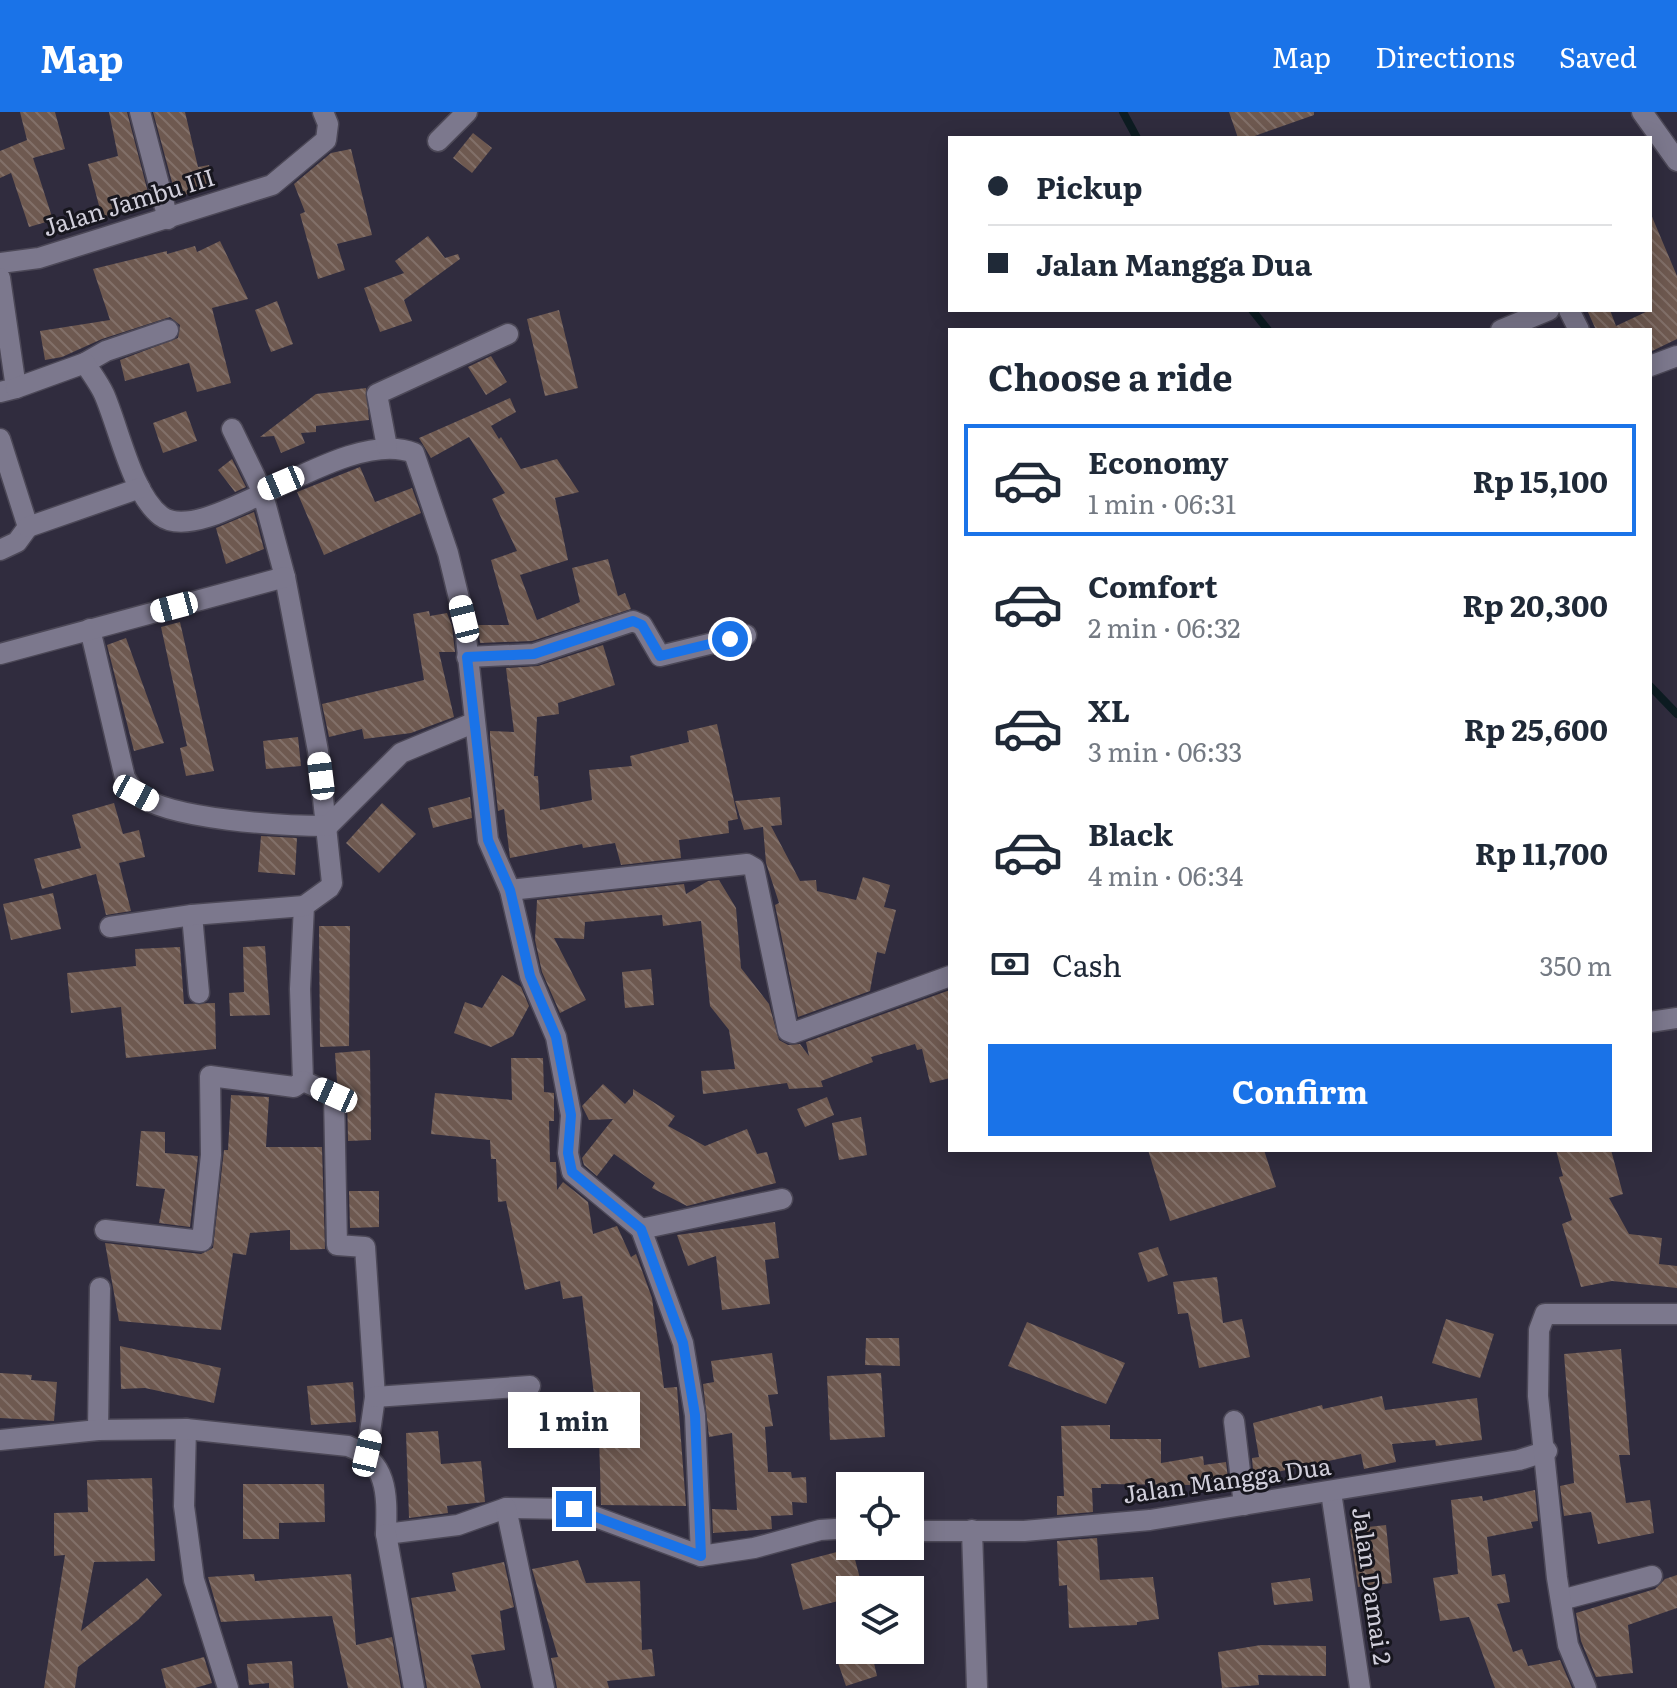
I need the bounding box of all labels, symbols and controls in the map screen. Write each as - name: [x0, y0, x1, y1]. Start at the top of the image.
- text: Map: [40, 28, 124, 85]
- text: Map: [1272, 35, 1331, 77]
- text: Directions: [1375, 35, 1515, 77]
- text: Saved: [1559, 35, 1637, 77]
- street label: Jalan Jambu III: [38, 158, 219, 243]
- text: Pickup: [1036, 164, 1143, 208]
- text: Jalan Mangga Dua: [1036, 241, 1312, 285]
- text: Choose a ride: [988, 349, 1233, 402]
- text: Economy: [1088, 439, 1228, 483]
- icon: car: [992, 444, 1064, 516]
- text: Rp 15,100: [1472, 458, 1608, 502]
- car: [254, 463, 308, 503]
- text: 1 min · 06:31: [1088, 483, 1236, 522]
- text: Comfort: [1088, 563, 1218, 607]
- icon: car: [992, 568, 1064, 640]
- text: Rp 20,300: [1462, 582, 1608, 626]
- car: [148, 589, 200, 625]
- car: [447, 593, 481, 645]
- text: 2 min · 06:32: [1088, 607, 1240, 646]
- route start: [712, 621, 748, 657]
- text: XL: [1088, 687, 1130, 731]
- icon: car: [992, 692, 1064, 764]
- text: Rp 25,600: [1464, 706, 1608, 750]
- text: 3 min · 06:33: [1088, 731, 1242, 770]
- car: [306, 751, 336, 801]
- car: [109, 771, 163, 815]
- text: Black: [1088, 811, 1173, 855]
- icon: car: [992, 816, 1064, 888]
- text: Rp 11,700: [1475, 830, 1608, 874]
- text: 4 min · 06:34: [1088, 855, 1243, 894]
- icon: cash: [988, 942, 1032, 986]
- text: Cash: [1052, 942, 1122, 986]
- text: 350 m: [1539, 945, 1612, 984]
- button: Confirm: [988, 1044, 1612, 1136]
- car: [307, 1074, 361, 1116]
- callout: 1 min: [508, 1393, 640, 1449]
- text: 1 min: [539, 1400, 609, 1439]
- car: [350, 1427, 384, 1479]
- street label: Jalan Mangga Dua: [1120, 1447, 1333, 1510]
- map controls: [836, 1472, 924, 1664]
- button: locate: [836, 1472, 924, 1560]
- route end: [556, 1491, 592, 1527]
- street label: Jalan Damai 2: [1345, 1504, 1402, 1667]
- button: layers: [836, 1576, 924, 1664]

